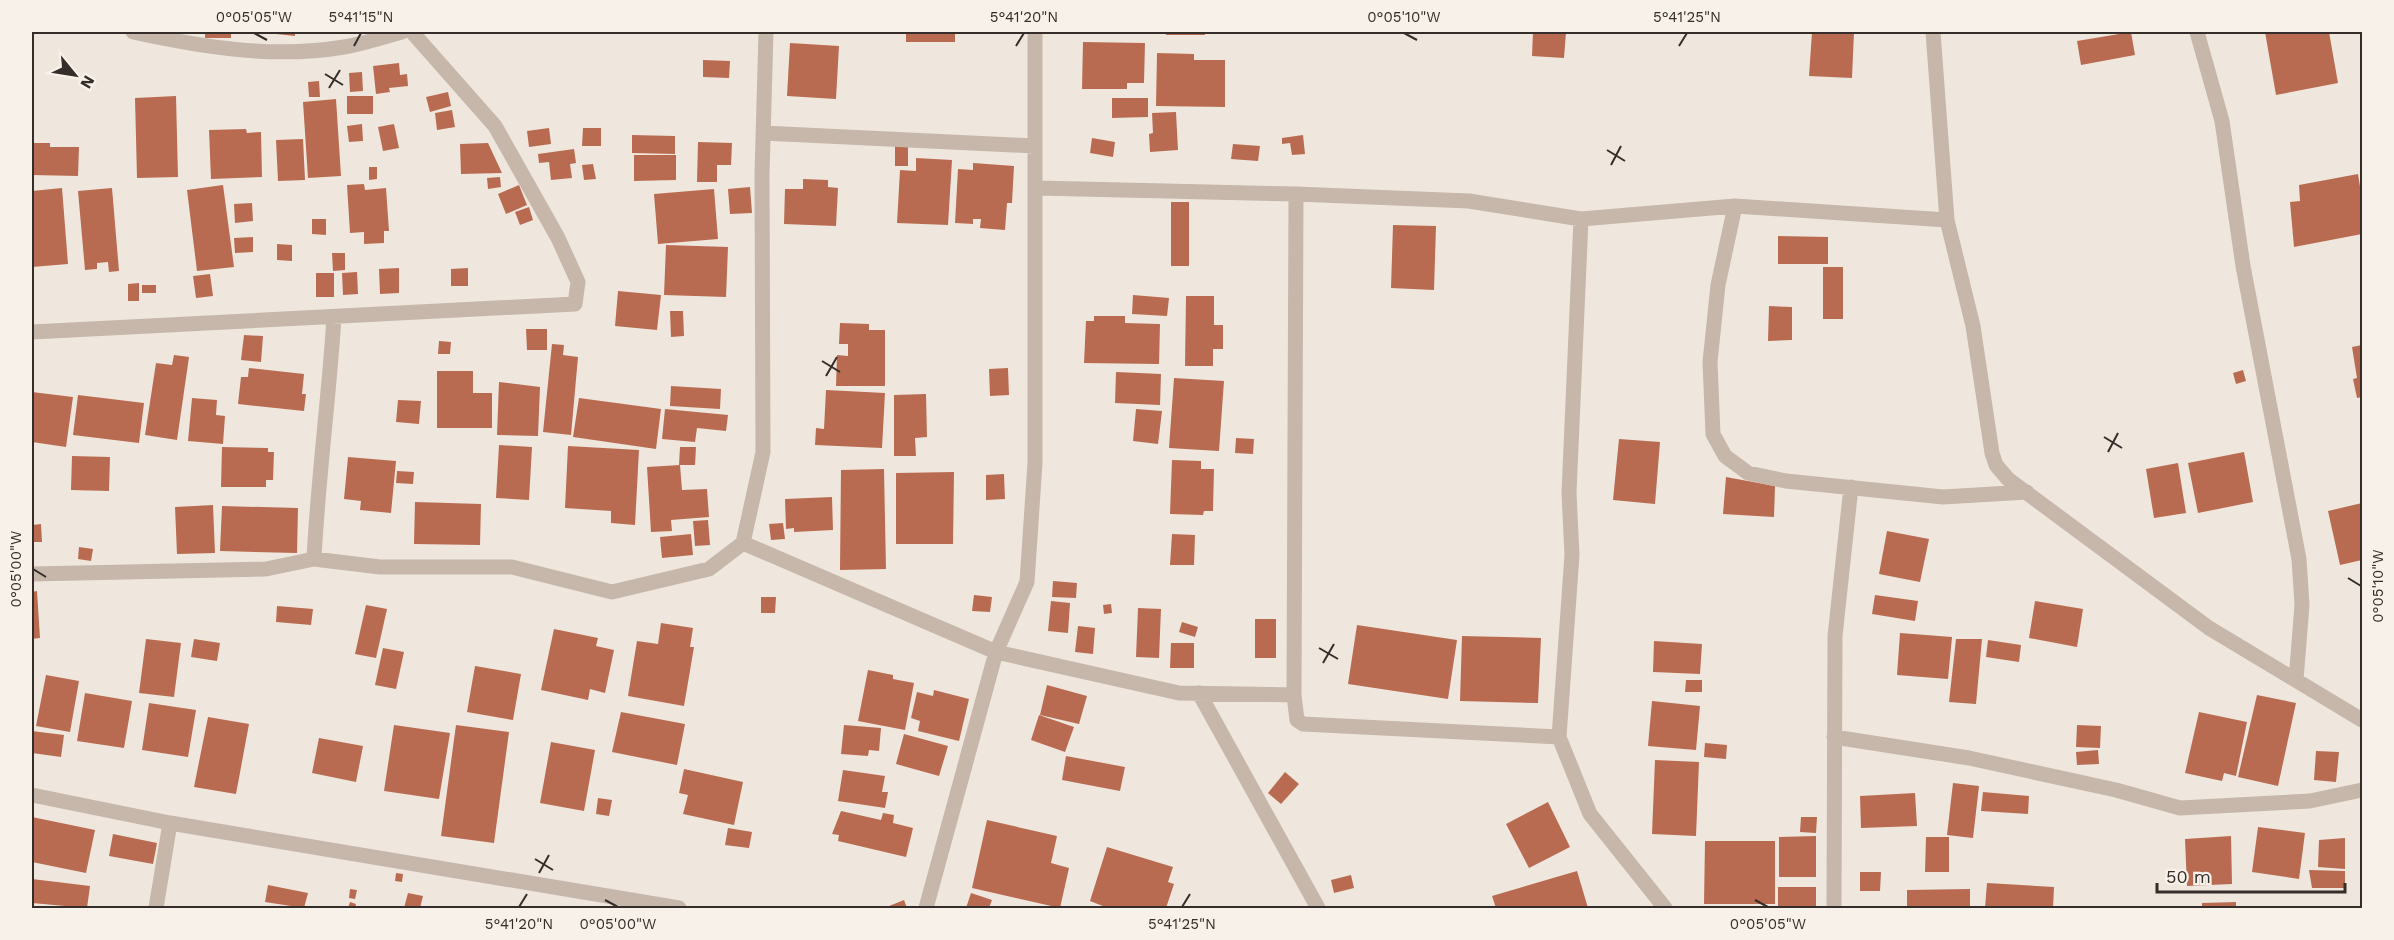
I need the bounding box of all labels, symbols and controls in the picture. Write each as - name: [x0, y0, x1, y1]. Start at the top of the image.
- text: 0°05'05"W: [216, 8, 292, 26]
- text: 5°41'15"N: [328, 8, 394, 26]
- text: 5°41'20"N: [990, 8, 1058, 26]
- text: 0°05'10"W: [1367, 8, 1441, 26]
- text: 5°41'25"N: [1653, 8, 1721, 26]
- north arrow: [45, 45, 105, 105]
- text: N: [76, 72, 99, 92]
- text: 0°05'00"W: [7, 531, 25, 607]
- text: 0°05'10"W: [2369, 549, 2387, 623]
- scale bar: [2157, 856, 2344, 894]
- text: 50 m: [2166, 866, 2211, 887]
- text: 5°41'20"N: [485, 915, 553, 933]
- text: 0°05'00"W: [580, 915, 656, 933]
- text: 5°41'25"N: [1148, 915, 1216, 933]
- text: 0°05'05"W: [1730, 915, 1806, 933]

